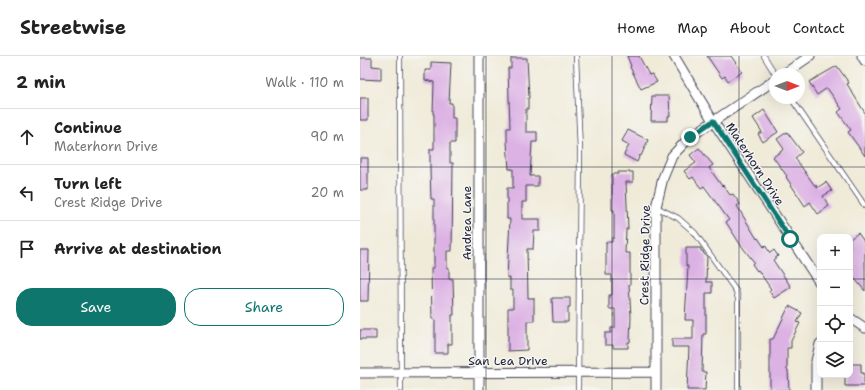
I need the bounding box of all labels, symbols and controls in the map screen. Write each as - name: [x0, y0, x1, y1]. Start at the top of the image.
- text: Streetwise: [20, 15, 126, 40]
- text: Home: [617, 19, 656, 37]
- text: Map: [678, 19, 708, 37]
- text: About: [730, 19, 771, 37]
- text: Contact: [793, 19, 845, 37]
- north arrow: [769, 68, 805, 104]
- text: 2 min: [16, 71, 66, 93]
- text: Walk · 110 m: [265, 74, 344, 91]
- text: Continue: [54, 118, 122, 138]
- street label: Materhorn Drive: [722, 119, 788, 209]
- icon: ahead: [16, 126, 38, 148]
- text: 90 m: [310, 128, 344, 145]
- route end: [681, 128, 699, 146]
- text: Materhorn Drive: [54, 138, 158, 155]
- text: Turn left: [54, 174, 122, 194]
- icon: left: [16, 182, 38, 204]
- text: 20 m: [311, 184, 344, 201]
- street label: Andrea Lane: [459, 185, 475, 260]
- text: Crest Ridge Drive: [54, 194, 163, 211]
- street label: Crest Ridge Drive: [636, 205, 654, 305]
- route start: [781, 230, 799, 248]
- map controls: [817, 234, 853, 378]
- button: +: [817, 234, 853, 270]
- icon: arrive: [16, 238, 38, 260]
- text: Arrive at destination: [54, 239, 222, 259]
- button: −: [817, 270, 853, 306]
- button: Save: [16, 288, 176, 326]
- button: Share: [184, 288, 344, 326]
- button: locate: [817, 306, 853, 342]
- button: layers: [817, 342, 853, 378]
- street label: San Lea Drive: [468, 353, 548, 369]

